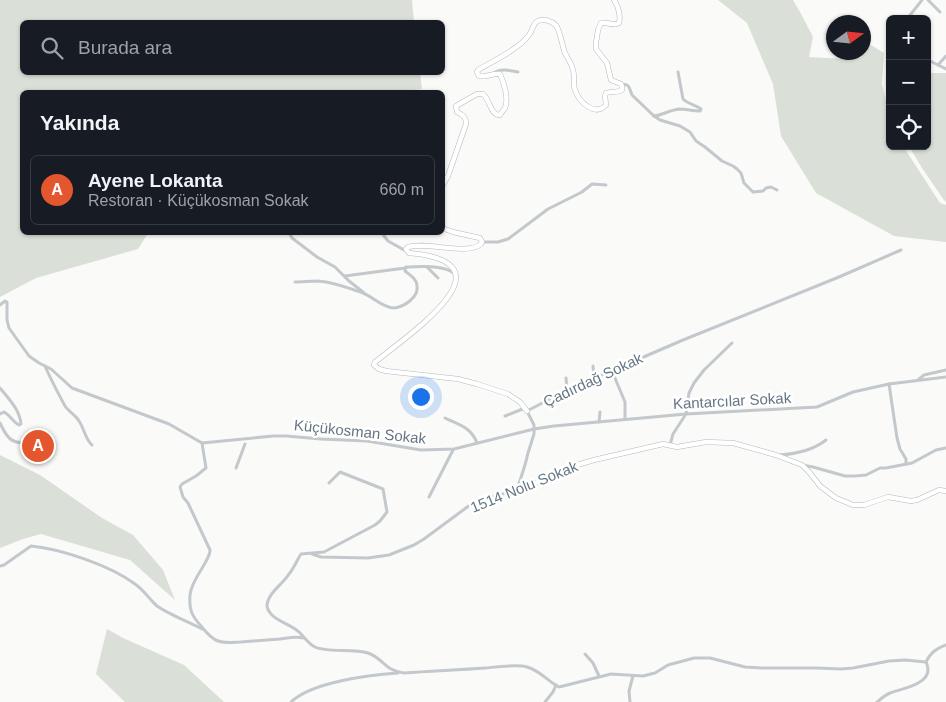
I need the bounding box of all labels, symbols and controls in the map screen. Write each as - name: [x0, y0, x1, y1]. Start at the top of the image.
- north arrow: [826, 15, 871, 60]
- map controls: [886, 15, 931, 150]
- button: +: [886, 15, 931, 60]
- search box: [20, 20, 445, 75]
- icon: search: [38, 34, 66, 62]
- text: Burada ara: [78, 37, 172, 58]
- button: −: [886, 60, 931, 105]
- button: locate: [886, 105, 931, 150]
- text: Yakında: [40, 111, 119, 134]
- text: Ayene Lokanta: [88, 170, 222, 191]
- text: A: [51, 181, 63, 198]
- text: 660 m: [380, 181, 424, 198]
- text: Restoran · Küçükosman Sokak: [88, 192, 309, 209]
- street label: Çadırdağ Sokak: [540, 349, 646, 410]
- your location: [408, 384, 434, 410]
- street label: Kantarcılar Sokak: [672, 389, 792, 412]
- street label: Küçükosman Sokak: [293, 416, 427, 447]
- pin: A: [22, 427, 54, 465]
- street label: 1514 Nolu Sokak: [468, 457, 580, 516]

